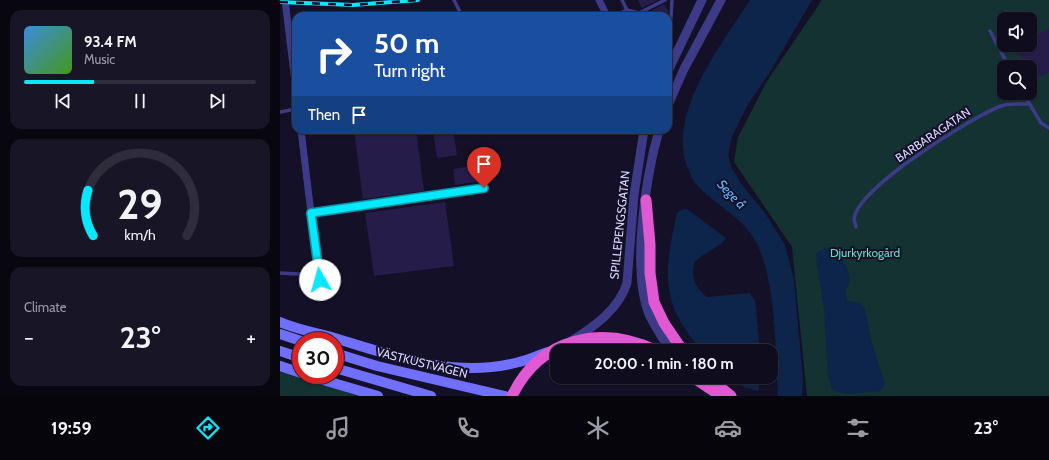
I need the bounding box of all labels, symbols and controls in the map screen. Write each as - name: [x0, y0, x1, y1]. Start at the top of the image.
- map controls: [997, 12, 1037, 100]
- button: sound: [997, 12, 1037, 52]
- text: 50 m: [374, 26, 439, 60]
- icon: right: [308, 28, 360, 80]
- text: 93.4 FM: [84, 33, 137, 51]
- text: Music: [84, 51, 115, 67]
- text: Turn right: [374, 60, 445, 82]
- button: search: [997, 60, 1037, 100]
- icon: previous: [52, 90, 74, 112]
- icon: pause: [129, 90, 151, 112]
- icon: next: [206, 90, 228, 112]
- icon: arrive: [348, 104, 370, 126]
- street label: BARBARAGATAN: [892, 104, 973, 165]
- text: Then: [308, 106, 340, 124]
- pin: [467, 147, 501, 188]
- icon: arrive: [473, 153, 495, 175]
- street label: SPILLEPENGSGATAN: [606, 170, 633, 280]
- water label: Sege å: [714, 176, 750, 212]
- text: 29: [117, 179, 163, 229]
- text: km/h: [124, 226, 156, 244]
- park label: Djurkyrkogård: [830, 245, 900, 260]
- position arrow: [299, 259, 341, 301]
- text: Climate: [24, 299, 66, 315]
- text: 23°: [120, 319, 160, 356]
- text: −: [24, 324, 34, 351]
- text: +: [246, 324, 256, 351]
- speed limit sign: 30: [292, 332, 344, 384]
- street label: VÄSTKUSTVÄGEN: [375, 344, 469, 381]
- text: 20:00 · 1 min · 180 m: [595, 355, 733, 373]
- icon: directions: [194, 414, 222, 442]
- icon: music: [324, 414, 352, 442]
- icon: phone: [454, 414, 482, 442]
- icon: climate: [584, 414, 612, 442]
- icon: car: [714, 414, 742, 442]
- icon: filters: [844, 414, 872, 442]
- text: 19:59: [51, 417, 92, 439]
- text: 23°: [974, 417, 998, 439]

